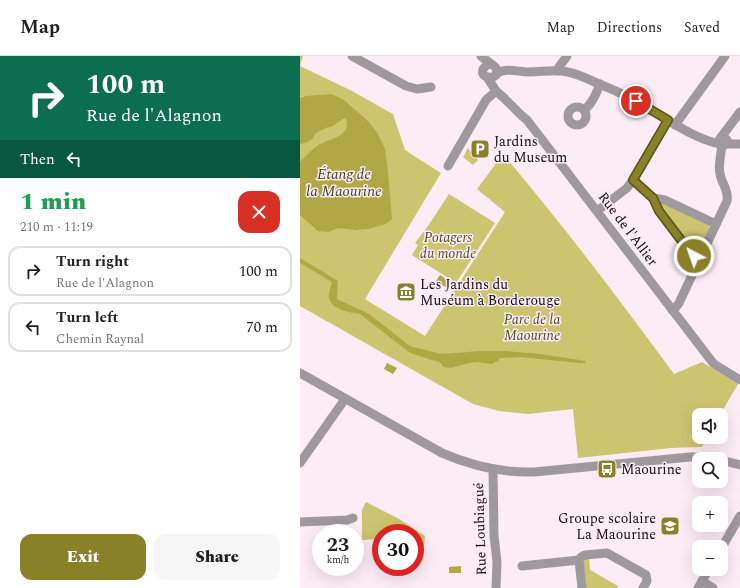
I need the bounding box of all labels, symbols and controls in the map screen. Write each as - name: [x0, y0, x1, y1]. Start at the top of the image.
- text: Map: [20, 13, 60, 42]
- text: Map: [547, 17, 575, 38]
- text: Directions: [597, 17, 662, 38]
- text: Saved: [684, 17, 720, 38]
- text: 100 m: [86, 63, 165, 106]
- icon: right: [20, 72, 72, 124]
- pin: [619, 84, 653, 118]
- icon: arrive: [625, 90, 647, 112]
- text: Rue de l'Alagnon: [86, 102, 222, 129]
- place label: Jardins du Museum: [494, 131, 567, 168]
- parking icon: Jardins du Museum: [469, 138, 491, 160]
- text: Then: [20, 148, 55, 171]
- icon: left: [63, 148, 85, 170]
- water label: Étang de la Maourine: [306, 163, 382, 203]
- text: 1 min: [20, 184, 86, 220]
- street label: Rue de l'Allier: [593, 187, 663, 271]
- button: close: [238, 191, 280, 233]
- text: 210 m · 11:19: [20, 217, 93, 237]
- park label: Potagers du monde: [420, 227, 476, 264]
- position arrow: [673, 235, 715, 277]
- text: Turn right: [56, 250, 129, 273]
- icon: right: [22, 260, 44, 282]
- text: 100 m: [239, 260, 278, 283]
- text: Rue de l'Alagnon: [56, 273, 154, 293]
- place label: Les Jardins du Muséum à Borderouge: [420, 274, 560, 311]
- museum icon: Les Jardins du Muséum à Borderouge: [395, 281, 417, 303]
- text: Turn left: [56, 306, 118, 329]
- park label: Parc de la Maourine: [504, 309, 560, 346]
- icon: left: [22, 316, 44, 338]
- text: 70 m: [246, 316, 278, 339]
- text: Chemin Raynal: [56, 329, 144, 349]
- map controls: [692, 408, 728, 576]
- button: sound: [692, 408, 728, 444]
- button: search: [692, 452, 728, 488]
- bus stop icon: Maourine: [596, 458, 618, 480]
- place label: Maourine: [621, 459, 682, 480]
- street label: Rue Loubiagué: [468, 482, 492, 576]
- button: +: [692, 496, 728, 532]
- place label: Groupe scolaire La Maourine: [558, 508, 656, 545]
- school or university icon: Groupe scolaire La Maourine: [659, 515, 681, 537]
- speed limit sign: 30: [372, 524, 424, 576]
- text: 23: [327, 530, 349, 560]
- button: Exit: [20, 534, 146, 580]
- button: Share: [154, 534, 280, 580]
- button: −: [692, 540, 728, 576]
- text: km/h: [327, 552, 349, 568]

